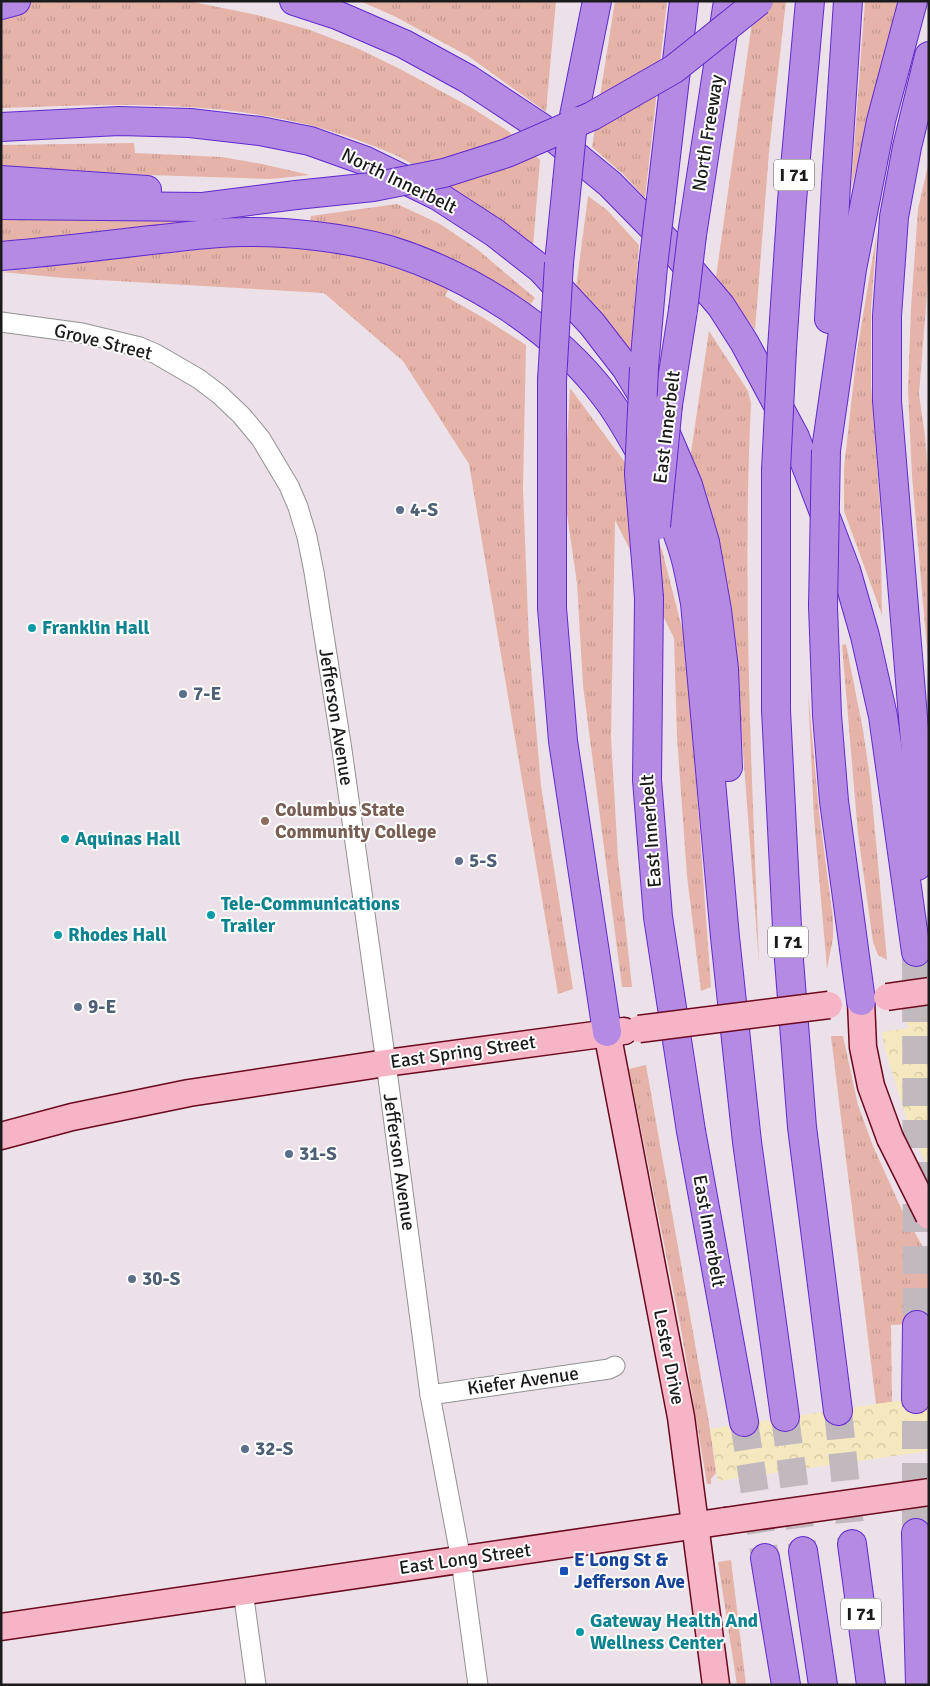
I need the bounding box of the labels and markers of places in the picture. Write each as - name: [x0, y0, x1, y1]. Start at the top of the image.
- place label: 4-S: [410, 498, 438, 522]
- marker: 4-S: [394, 504, 406, 516]
- place label: Franklin Hall: [42, 616, 149, 640]
- marker: Franklin Hall: [26, 622, 38, 634]
- place label: 7-E: [193, 682, 221, 706]
- marker: 7-E: [177, 688, 189, 700]
- place label: Columbus State Community College: [275, 798, 436, 844]
- marker: Columbus State Community College: [259, 815, 271, 827]
- place label: Aquinas Hall: [75, 827, 181, 851]
- marker: Aquinas Hall: [59, 833, 71, 845]
- place label: 5-S: [469, 849, 497, 873]
- marker: 5-S: [453, 855, 465, 867]
- place label: Tele-Communications Trailer: [221, 892, 400, 938]
- marker: Tele-Communications Trailer: [205, 909, 217, 921]
- place label: Rhodes Hall: [68, 923, 167, 947]
- marker: Rhodes Hall: [52, 929, 64, 941]
- place label: 9-E: [88, 995, 116, 1019]
- marker: 9-E: [72, 1001, 84, 1013]
- place label: 31-S: [299, 1142, 337, 1166]
- marker: 31-S: [283, 1148, 295, 1160]
- place label: 30-S: [142, 1267, 181, 1291]
- marker: 30-S: [126, 1273, 138, 1285]
- place label: 32-S: [255, 1437, 294, 1461]
- marker: 32-S: [239, 1443, 251, 1455]
- place label: E Long St & Jefferson Ave: [574, 1548, 685, 1594]
- marker: E Long St & Jefferson Ave: [558, 1565, 570, 1577]
- place label: Gateway Health And Wellness Center: [590, 1609, 758, 1655]
- marker: Gateway Health And Wellness Center: [574, 1626, 586, 1638]

